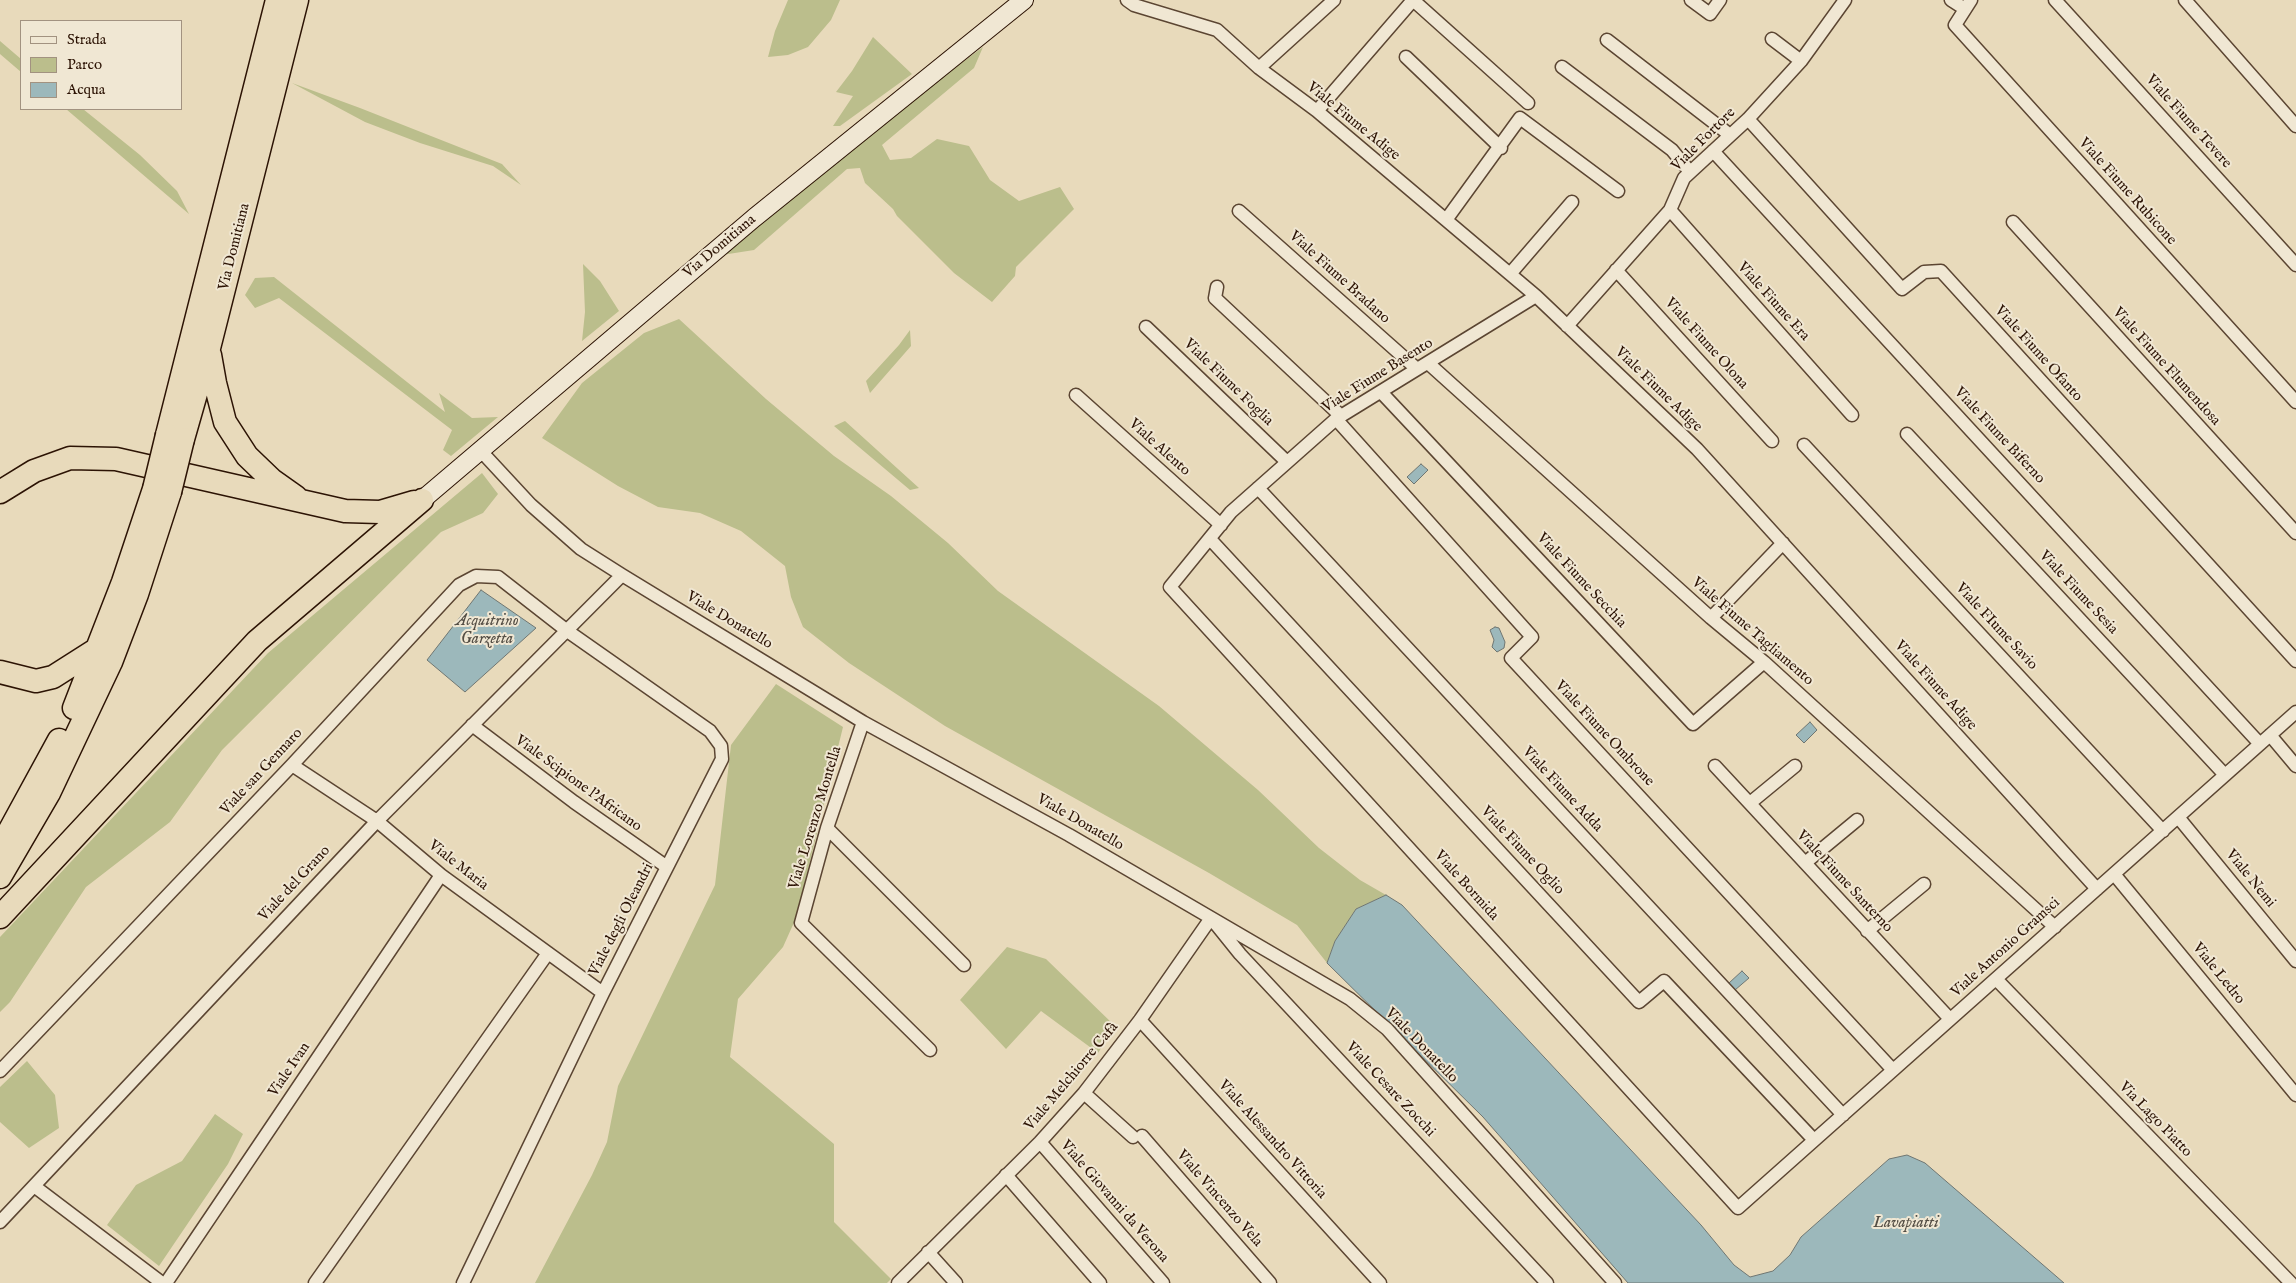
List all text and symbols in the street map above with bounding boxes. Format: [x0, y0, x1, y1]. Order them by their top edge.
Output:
legend [20, 20, 182, 110]
text: Strada [67, 30, 106, 49]
text: Parco [67, 55, 102, 74]
street label: Viale Fiume Tevere [2141, 71, 2235, 173]
street label: Viale Fiume Adige [1303, 79, 1403, 165]
text: Acqua [67, 80, 105, 99]
street label: Viale Fortore [1668, 104, 1740, 176]
street label: Viale Fiume Rubicone [2074, 135, 2180, 249]
street label: Via Domitiana [215, 201, 255, 293]
street label: Via Domitiana [680, 211, 760, 283]
street label: Viale Fiume Bradano [1285, 228, 1393, 328]
street label: Viale Fiume Era [1733, 259, 1813, 345]
street label: Viale Fiume Olona [1660, 295, 1752, 393]
street label: Viale Fiume Ofanto [1990, 302, 2086, 406]
street label: Viale Fiume Flumendosa [2108, 304, 2224, 430]
street label: Viale Fiume Basento [1319, 335, 1437, 417]
street label: Viale Fiume Foglia [1179, 336, 1277, 430]
street label: Viale Fiume Adige [1611, 344, 1705, 436]
street label: Viale Fiume Biferno [1950, 384, 2048, 488]
street label: Viale Alento [1124, 416, 1194, 480]
street label: Viale Fiume Secchia [1532, 530, 1630, 632]
street label: Viale Fiume Sesia [2035, 547, 2121, 639]
street label: Viale Fiume Tagliamento [1687, 574, 1817, 690]
street label: Viale FIume Savio [1951, 580, 2041, 674]
street label: Viale Donatello [683, 588, 775, 654]
water label: Acquitrino Garzetta [455, 612, 519, 650]
street label: Viale Fiume Adige [1890, 637, 1980, 735]
street label: Viale Fiume Ombrone [1550, 677, 1658, 791]
street label: Viale san Gennaro [217, 725, 307, 819]
street label: Viale Scipione l'Africano [511, 732, 645, 836]
street label: Viale Lorenzo Montella [786, 744, 846, 892]
street label: Viale Fiume Adda [1518, 744, 1606, 836]
street label: Viale Donatello [1033, 791, 1127, 855]
street label: Viale Fiume Oglio [1477, 803, 1567, 899]
street label: Viale Fiume Santerno [1792, 827, 1896, 937]
street label: Viale Maria [424, 837, 492, 895]
street label: Viale del Grano [255, 842, 335, 926]
street label: Viale Nemi [2221, 846, 2279, 912]
street label: Viale Bormida [1430, 847, 1502, 925]
street label: Viale degli Oleandri [586, 861, 658, 979]
street label: Viale Antonio Gramsci [1948, 894, 2064, 1002]
street label: Viale Ledro [2188, 940, 2248, 1008]
street label: Viale Donatello [1381, 1005, 1461, 1087]
street label: Viale Melchiorre Cafà [1021, 1019, 1123, 1135]
street label: Viale Ivan [265, 1039, 315, 1101]
street label: Viale Cesare Zocchi [1341, 1039, 1439, 1141]
street label: Viale Alessandro Vittoria [1214, 1077, 1330, 1203]
street label: Via Lago Piatto [2115, 1079, 2195, 1161]
street label: Viale Giovanni da Verona [1056, 1137, 1172, 1267]
street label: Viale Vincenzo Vela [1172, 1147, 1266, 1251]
water label: Lavapiatti [1873, 1214, 1939, 1234]

